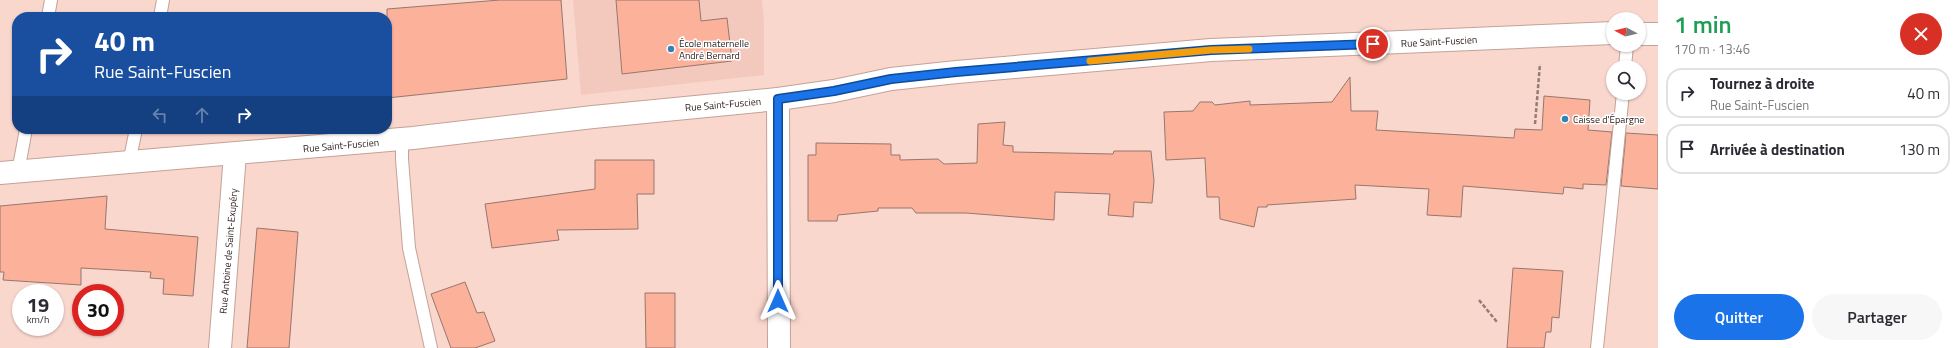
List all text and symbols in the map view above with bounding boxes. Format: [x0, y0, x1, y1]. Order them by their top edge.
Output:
text: 1 min [1674, 6, 1732, 42]
north arrow [1606, 12, 1646, 52]
map controls [1606, 12, 1646, 100]
button: close [1900, 13, 1942, 55]
text: 40 m [94, 19, 155, 62]
pin [1356, 27, 1390, 61]
icon: right [28, 28, 80, 80]
street label: Rue Saint-Fuscien [1401, 32, 1478, 51]
icon: arrive [1362, 33, 1384, 55]
place label: École maternelle André Bernard [679, 36, 749, 63]
text: 170 m · 13:46 [1674, 39, 1750, 59]
marker: École maternelle André Bernard [666, 44, 676, 54]
text: Rue Saint-Fuscien [94, 58, 231, 85]
button: search [1606, 60, 1646, 100]
text: Tournez à droite [1710, 72, 1815, 95]
icon: right [1676, 82, 1698, 104]
text: 40 m [1907, 82, 1940, 105]
street label: Rue Saint-Fuscien [684, 94, 762, 115]
text: Rue Saint-Fuscien [1710, 95, 1809, 115]
icon: left [149, 104, 171, 126]
icon: ahead [191, 104, 213, 126]
icon: right [233, 104, 255, 126]
place label: Caisse d'Épargne [1573, 112, 1644, 127]
marker: Caisse d'Épargne [1560, 114, 1570, 124]
street label: Rue Saint-Fuscien [302, 135, 380, 156]
icon: arrive [1676, 138, 1698, 160]
text: Arrivée à destination [1710, 138, 1845, 161]
text: 130 m [1899, 138, 1940, 161]
street label: Rue Antoine de Saint-Exupéry [216, 188, 241, 314]
position arrow [757, 280, 799, 322]
speed limit sign: 30 [72, 284, 124, 336]
text: 19 [27, 289, 49, 320]
button: Quitter [1674, 294, 1804, 340]
button: Partager [1812, 294, 1942, 340]
text: km/h [27, 312, 49, 327]

